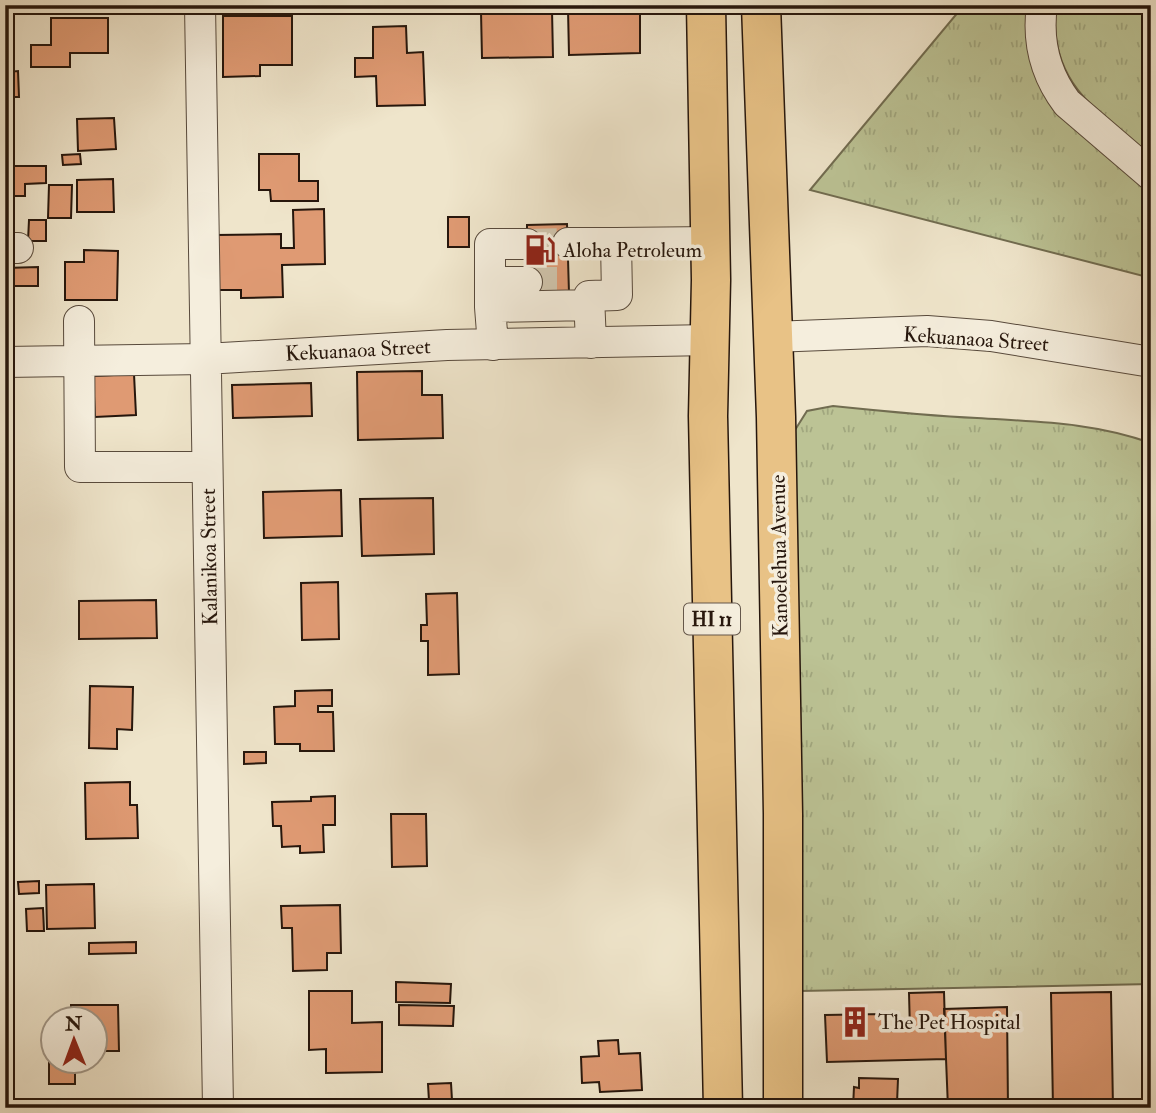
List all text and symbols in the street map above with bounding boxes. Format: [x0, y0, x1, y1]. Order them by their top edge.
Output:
fuel station icon: Aloha Petroleum [523, 233, 557, 267]
place label: Aloha Petroleum [562, 237, 702, 264]
street label: Kekuanaoa Street [902, 321, 1050, 358]
street label: Kekuanaoa Street [285, 333, 432, 368]
street label: Kanoelehua Avenue [765, 474, 794, 638]
street label: Kalanikoa Street [195, 488, 224, 626]
road number: HI 11 [684, 604, 740, 634]
north arrow [38, 1004, 108, 1074]
building icon: The Pet Hospital [838, 1005, 872, 1039]
place label: The Pet Hospital [878, 1009, 1021, 1036]
text: N [64, 1012, 83, 1036]

